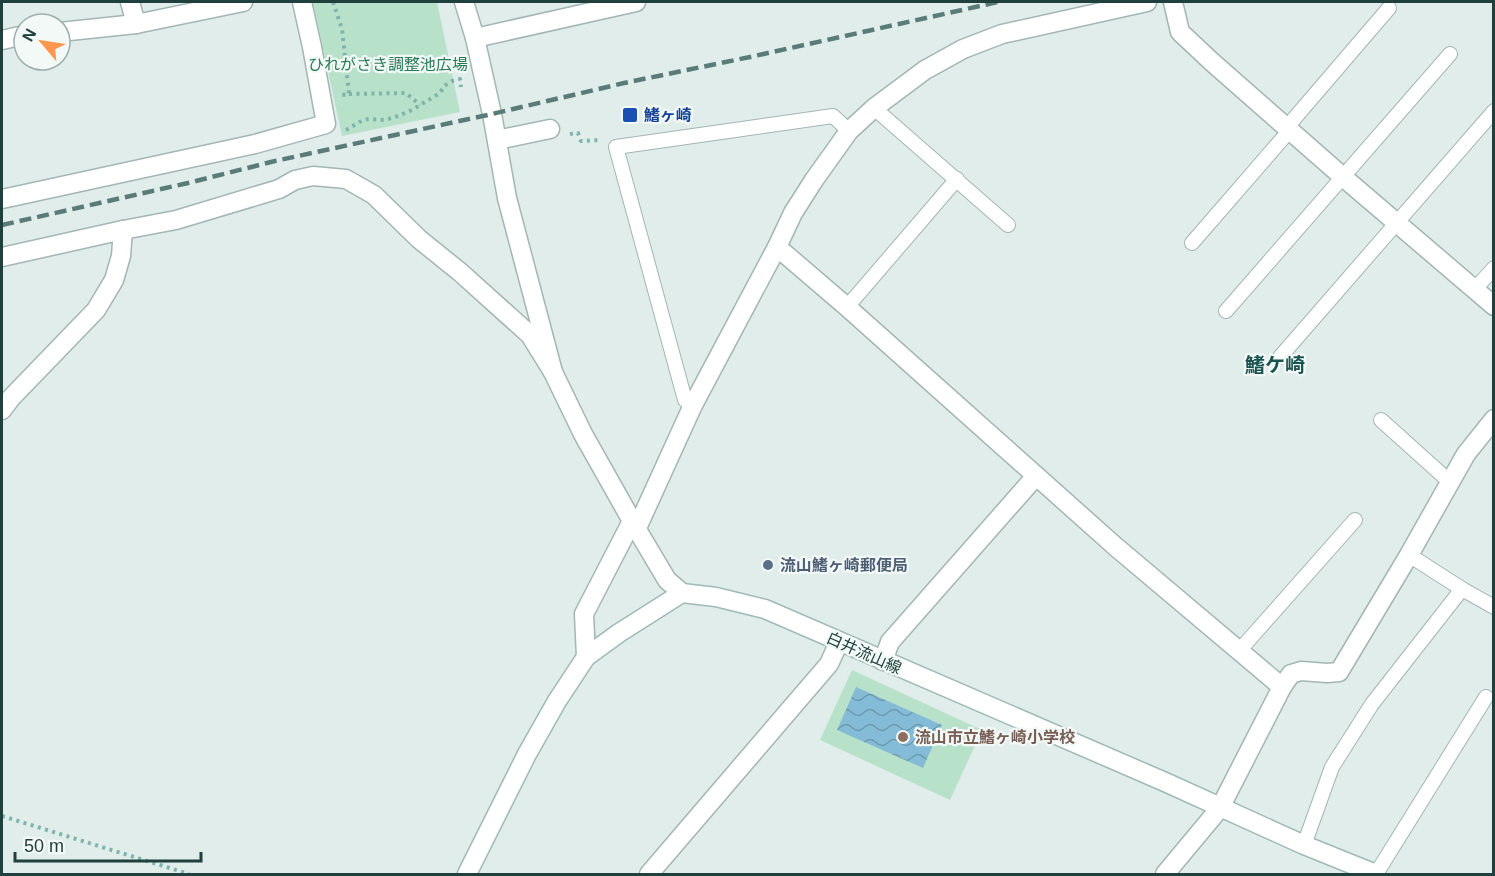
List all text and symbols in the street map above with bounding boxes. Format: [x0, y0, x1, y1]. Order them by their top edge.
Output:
north arrow [12, 12, 72, 72]
text: N [19, 26, 40, 44]
park label: ひれがさき調整池広場 [308, 56, 468, 73]
marker: 鰭ヶ崎 [621, 106, 639, 124]
place label: 鰭ヶ崎 [644, 107, 692, 124]
district label: 鰭ケ崎 [1245, 354, 1305, 376]
place label: 流山鰭ヶ崎郵便局 [780, 557, 908, 574]
marker: 流山鰭ヶ崎郵便局 [761, 558, 775, 572]
street label: 白井流山線 [824, 629, 904, 677]
place label: 流山市立鰭ヶ崎小学校 [915, 729, 1075, 746]
marker: 流山市立鰭ヶ崎小学校 [896, 730, 910, 744]
scale bar [15, 825, 201, 863]
text: 50 m [24, 836, 64, 856]

